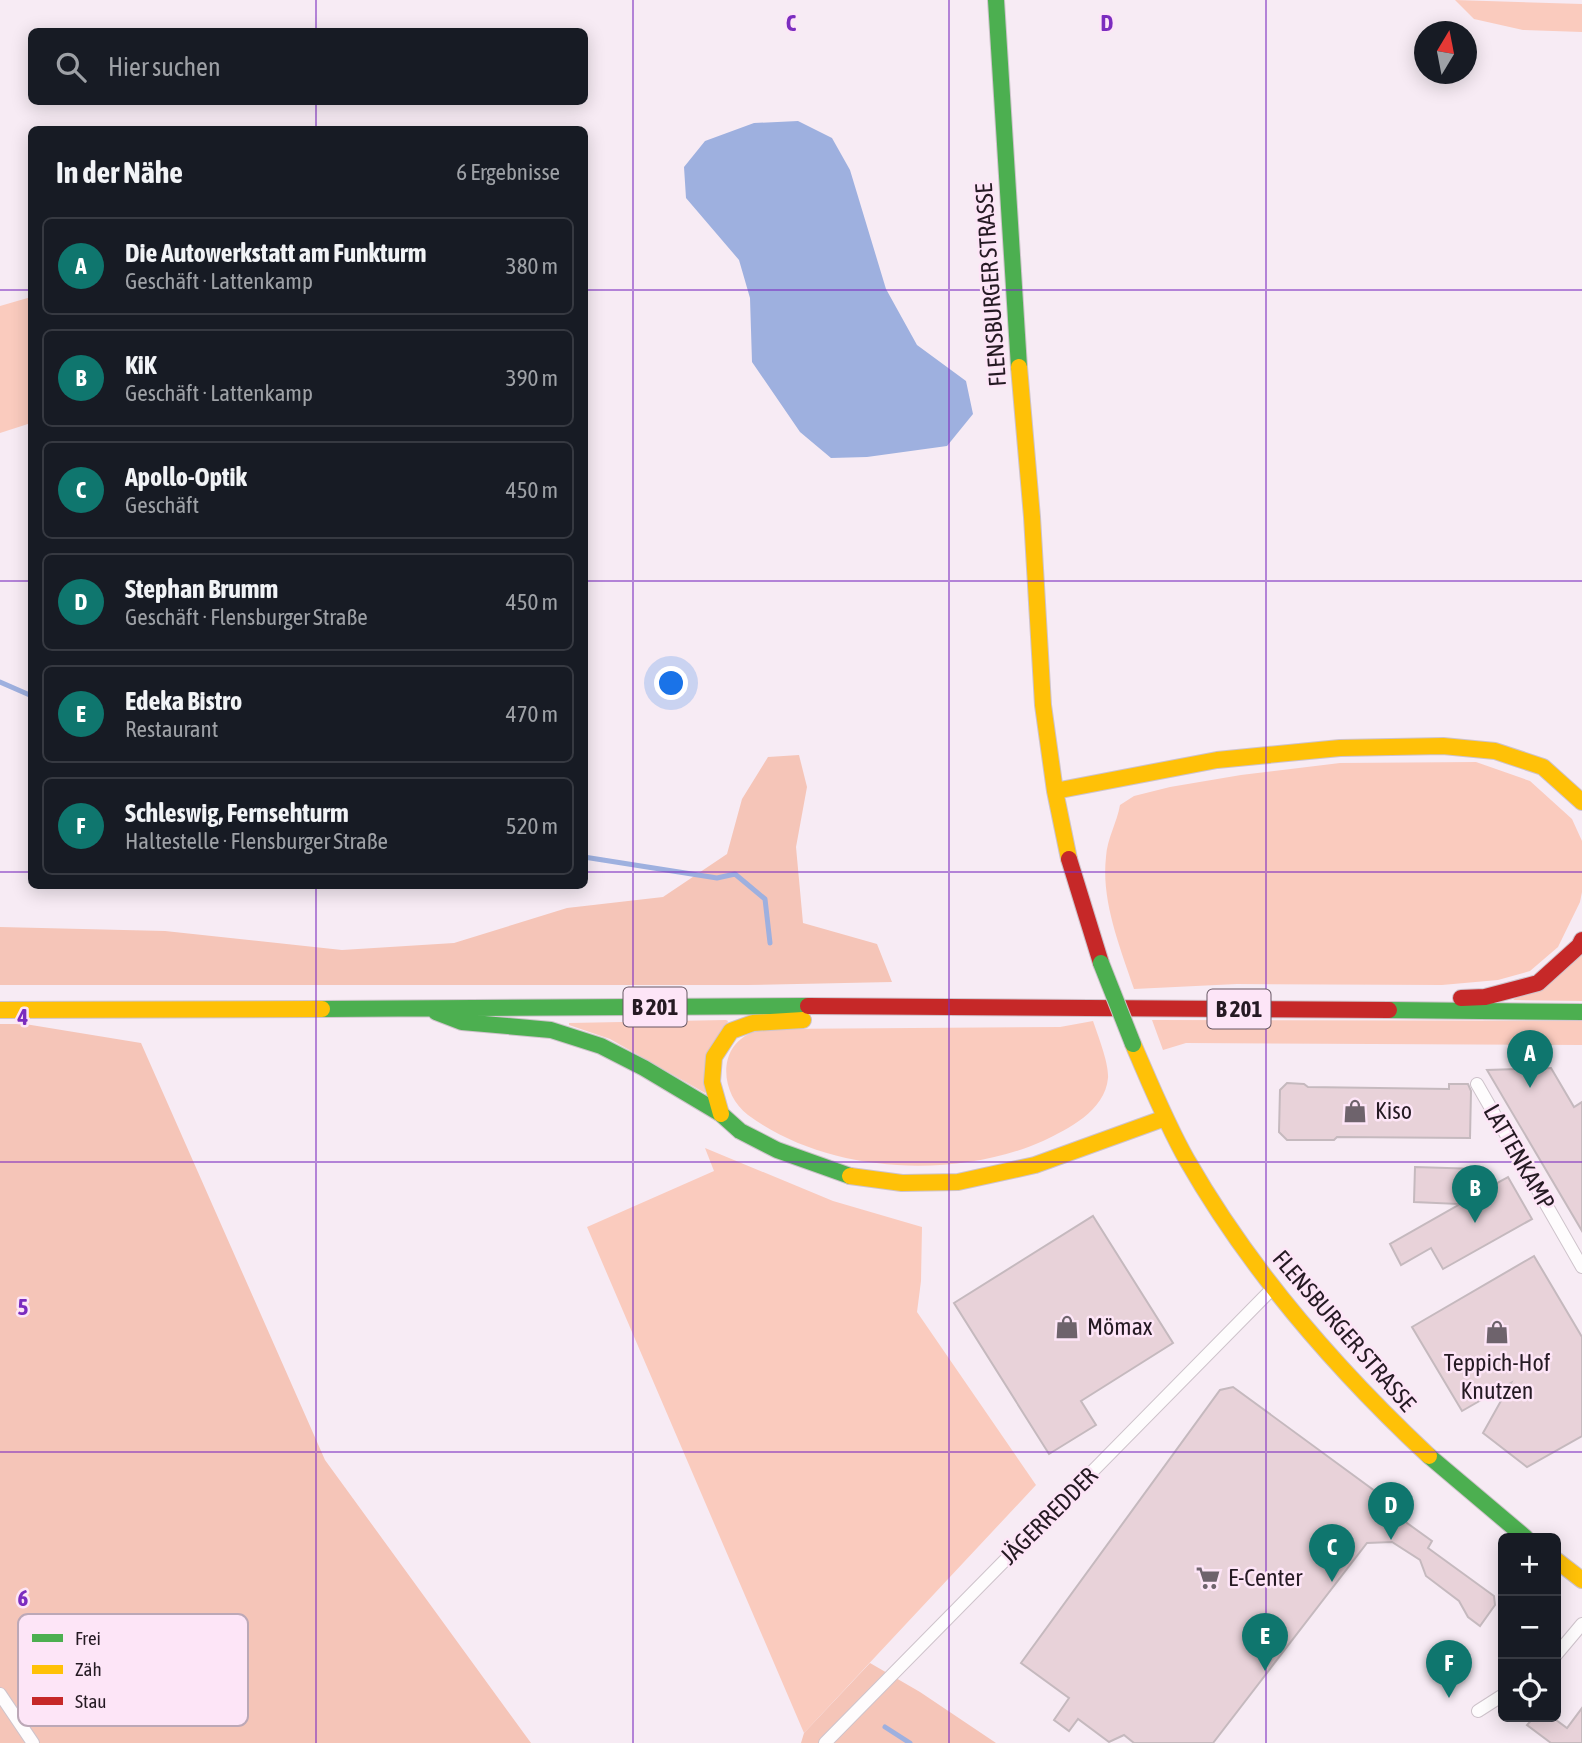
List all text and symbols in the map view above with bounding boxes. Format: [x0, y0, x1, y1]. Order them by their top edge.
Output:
text: C [786, 10, 797, 36]
text: D [1101, 10, 1114, 36]
north arrow [1414, 21, 1477, 84]
search box [28, 28, 588, 105]
icon: search [52, 48, 90, 86]
text: Hier suchen [108, 52, 221, 82]
text: In der Nähe [56, 155, 183, 189]
text: 6 Ergebnisse [456, 159, 560, 185]
street label: FLENSBURGER STRASSE [970, 182, 1011, 388]
text: Die Autowerkstatt am Funkturm [125, 238, 427, 268]
text: A [75, 253, 87, 279]
text: 380 m [506, 253, 558, 279]
text: Geschäft · Lattenkamp [125, 268, 313, 294]
text: KiK [125, 350, 156, 380]
text: B [76, 365, 86, 391]
text: 390 m [506, 365, 558, 391]
text: Geschäft · Lattenkamp [125, 380, 313, 406]
text: Apollo-Optik [125, 462, 247, 492]
text: C [76, 477, 86, 503]
text: 450 m [506, 477, 558, 503]
text: Geschäft [125, 492, 199, 518]
text: Stephan Brumm [125, 574, 278, 604]
text: D [75, 589, 87, 615]
text: 450 m [506, 589, 558, 615]
text: Geschäft · Flensburger Straße [125, 604, 368, 630]
your location [654, 666, 688, 700]
text: Edeka Bistro [125, 686, 242, 716]
text: E [76, 701, 86, 727]
text: 470 m [506, 701, 558, 727]
text: Restaurant [125, 716, 218, 742]
text: Schleswig, Fernsehturm [125, 798, 349, 828]
text: F [76, 813, 86, 839]
text: 520 m [506, 813, 558, 839]
text: Haltestelle · Flensburger Straße [125, 828, 388, 854]
road number: B 201 [624, 988, 686, 1026]
road number: B 201 [1208, 990, 1270, 1028]
text: 4 [17, 1004, 29, 1030]
pin: A [1507, 1030, 1553, 1088]
shop icon: Kiso [1341, 1097, 1369, 1125]
place label: Kiso [1375, 1097, 1412, 1124]
street label: LATTENKAMP [1479, 1099, 1560, 1214]
pin: B [1452, 1165, 1498, 1223]
street label: FLENSBURGER STRASSE [1267, 1245, 1421, 1416]
text: 5 [18, 1294, 29, 1320]
shop icon: Mömax [1053, 1313, 1081, 1341]
place label: Mömax [1087, 1313, 1153, 1340]
shop icon: Teppich-Hof Knutzen [1483, 1318, 1511, 1346]
place label: Teppich-Hof Knutzen [1444, 1349, 1551, 1404]
street label: JÄGERREDDER [995, 1462, 1103, 1570]
pin: D [1368, 1482, 1414, 1540]
pin: C [1309, 1524, 1355, 1582]
map controls [1498, 1533, 1561, 1722]
button: + [1498, 1533, 1561, 1596]
supermarket icon: E-Center [1194, 1564, 1222, 1592]
place label: E-Center [1228, 1564, 1303, 1591]
text: 6 [18, 1585, 29, 1611]
button: − [1498, 1596, 1561, 1659]
pin: E [1242, 1613, 1288, 1671]
legend [18, 1614, 248, 1726]
text: Frei [75, 1627, 101, 1649]
pin: F [1426, 1640, 1472, 1698]
text: Zäh [75, 1658, 102, 1680]
button: locate [1498, 1659, 1561, 1722]
text: Stau [75, 1690, 106, 1712]

